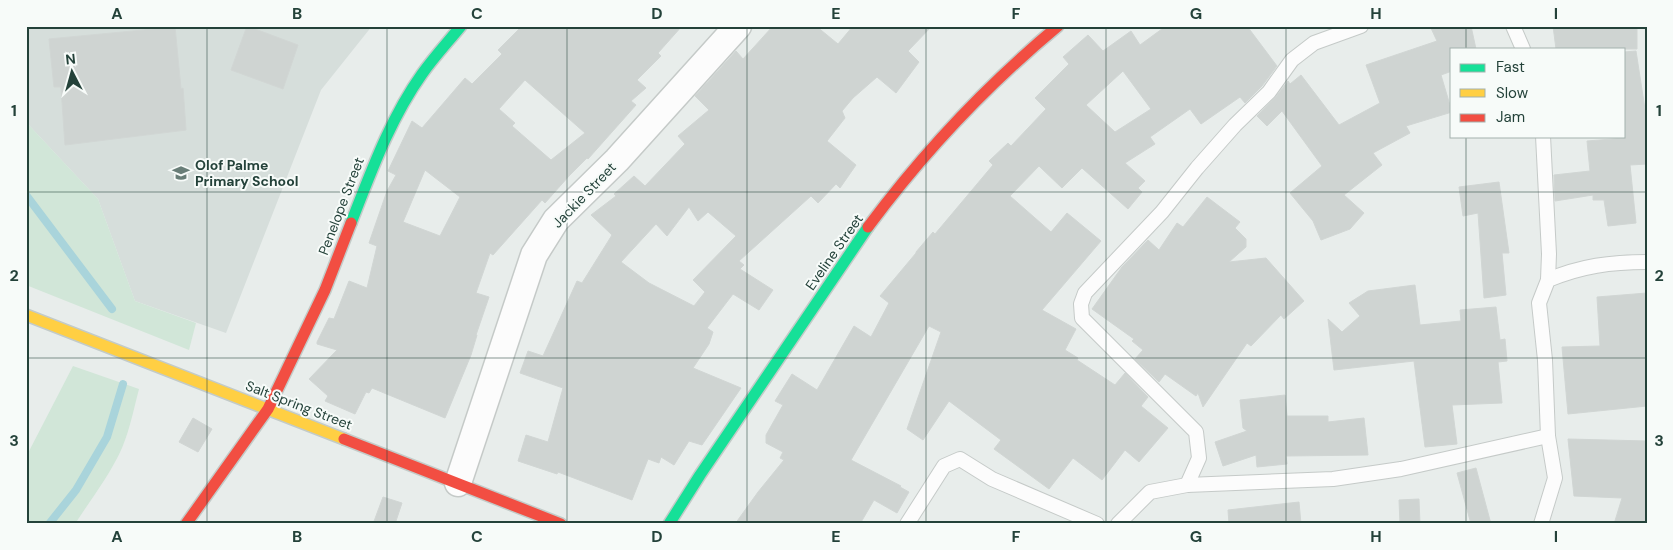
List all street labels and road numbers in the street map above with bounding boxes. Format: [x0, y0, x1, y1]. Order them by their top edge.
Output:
street label: Penelope Street [314, 155, 368, 257]
street label: Jackie Street [548, 158, 620, 232]
street label: Eveline Street [801, 210, 867, 294]
street label: Salt Spring Street [243, 376, 355, 434]

